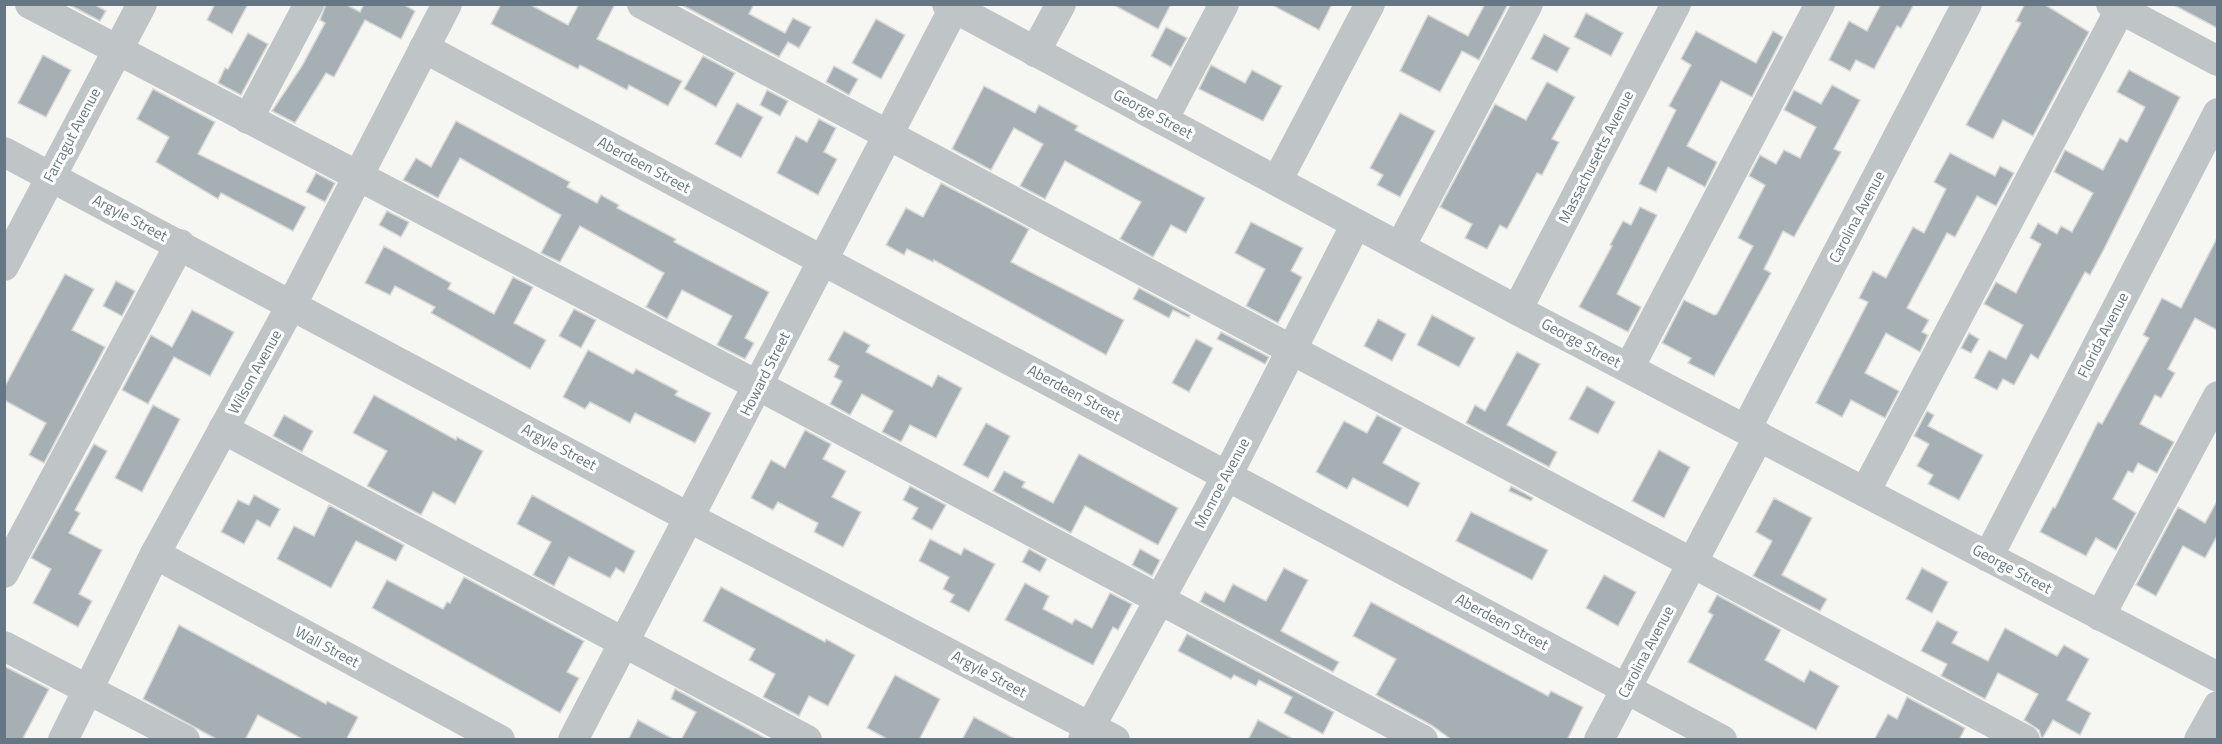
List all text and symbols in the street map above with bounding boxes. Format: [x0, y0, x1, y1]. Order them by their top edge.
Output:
street label: Farragut Avenue [37, 83, 106, 186]
street label: George Street [1109, 83, 1198, 144]
street label: Massachusetts Avenue [1552, 86, 1639, 227]
street label: Aberdeen Street [594, 130, 696, 199]
street label: Carolina Avenue [1823, 167, 1890, 267]
street label: Argyle Street [89, 188, 172, 247]
street label: Florida Avenue [2071, 288, 2134, 382]
street label: George Street [1537, 312, 1626, 373]
street label: Wilson Avenue [222, 325, 287, 418]
street label: Howard Street [733, 327, 796, 420]
street label: Aberdeen Street [1024, 358, 1126, 427]
street label: Argyle Street [518, 417, 601, 476]
street label: Monroe Avenue [1188, 434, 1255, 532]
street label: George Street [1968, 538, 2057, 599]
street label: Aberdeen Street [1452, 587, 1554, 656]
street label: Carolina Avenue [1612, 602, 1679, 702]
street label: Wall Street [291, 620, 364, 673]
street label: Argyle Street [948, 644, 1031, 703]

